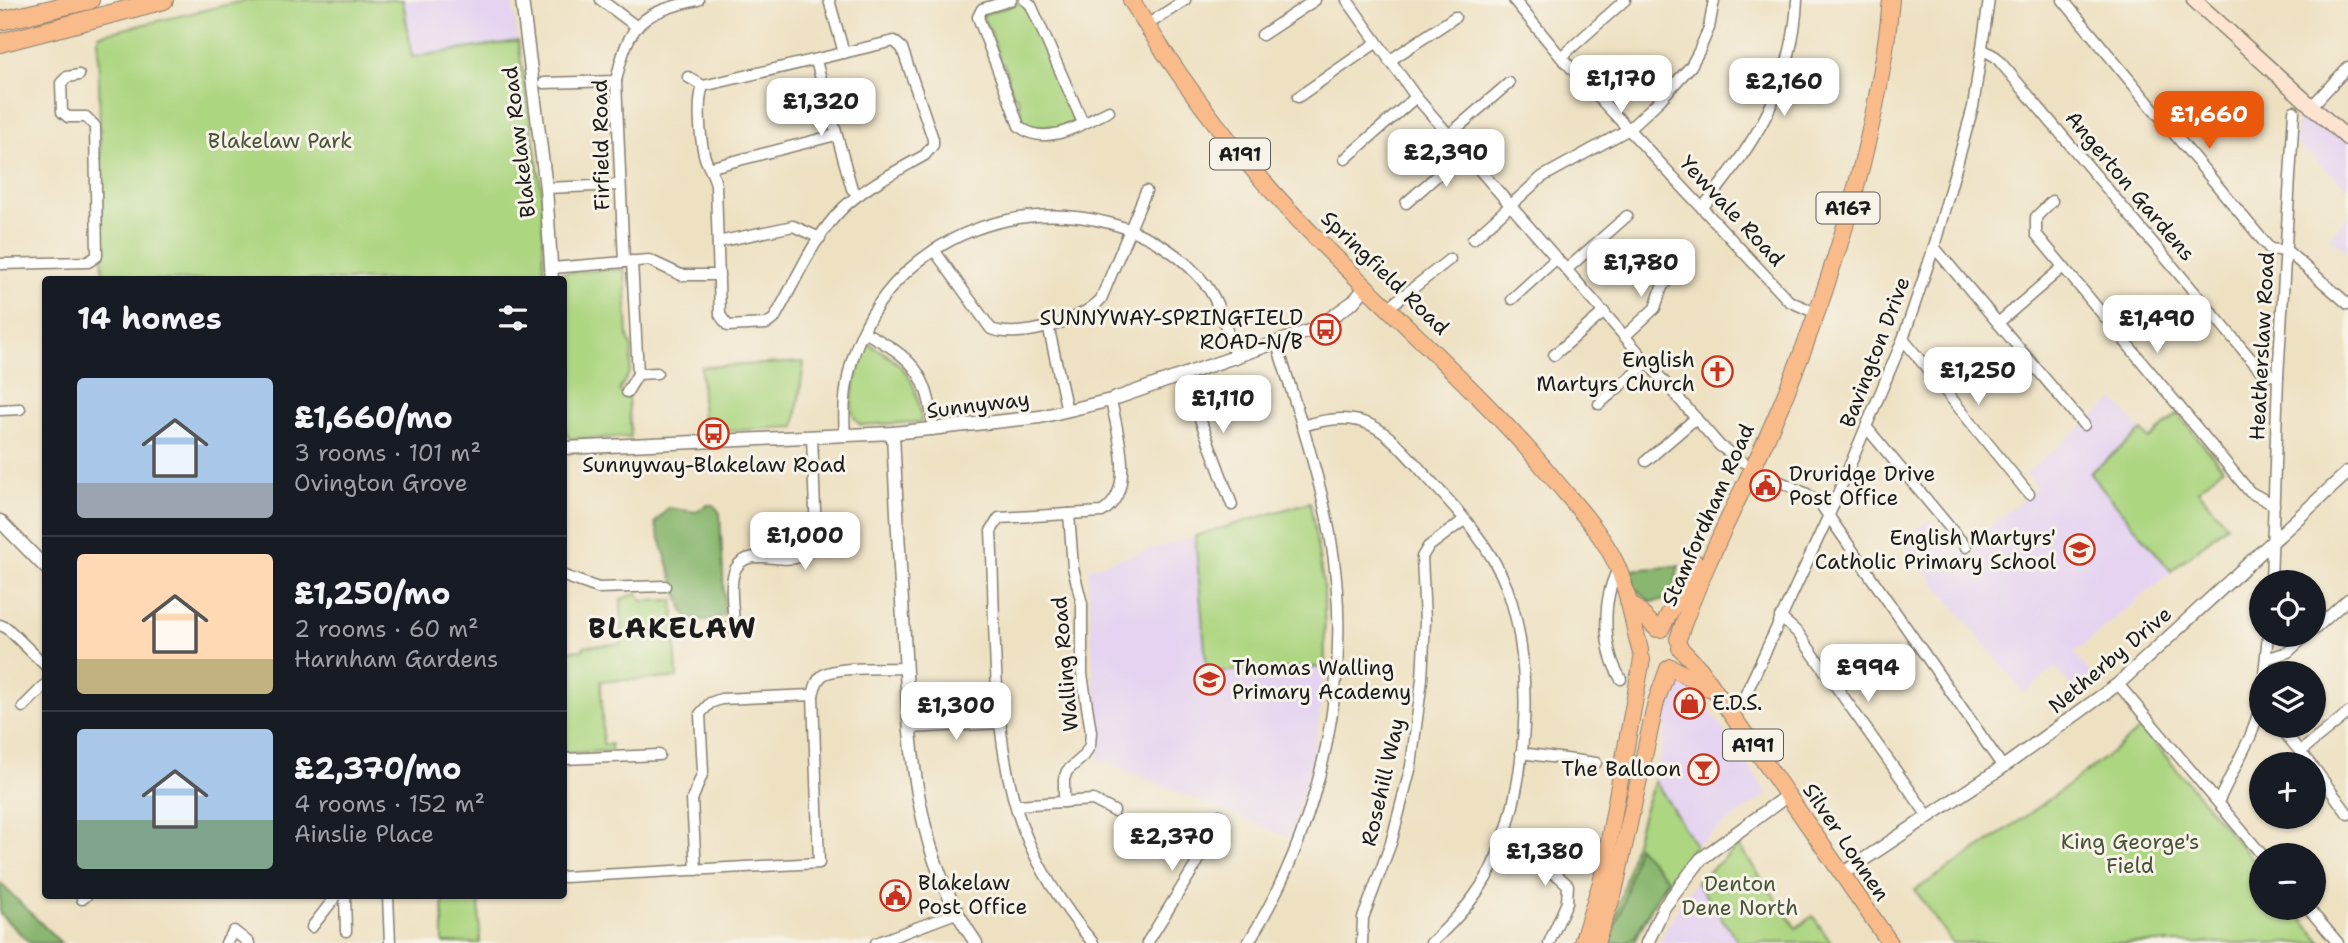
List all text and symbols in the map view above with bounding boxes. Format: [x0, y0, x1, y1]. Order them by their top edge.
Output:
pin: £1,170 [1564, 55, 1678, 115]
pin: £2,160 [1727, 58, 1841, 118]
text: £1,170 [1586, 63, 1656, 93]
street label: Blakelaw Road [496, 65, 542, 219]
text: £2,160 [1745, 66, 1823, 96]
pin: £1,320 [764, 78, 878, 138]
street label: Firfield Road [586, 79, 616, 211]
text: £1,320 [783, 86, 859, 116]
pin: £1,660 [2152, 92, 2266, 151]
text: £1,660 [2170, 99, 2248, 129]
street label: Angerton Gardens [2059, 105, 2201, 267]
park label: Blakelaw Park [208, 127, 352, 155]
pin: £2,390 [1389, 130, 1503, 189]
text: £2,390 [1404, 137, 1488, 167]
road number: A191 [1210, 138, 1270, 170]
street label: Yewvale Road [1673, 149, 1791, 273]
road number: A167 [1816, 192, 1880, 224]
street label: Springfield Road [1315, 205, 1455, 341]
pin: £1,780 [1584, 240, 1698, 299]
text: £1,780 [1603, 247, 1679, 277]
street label: Heatherslaw Road [2243, 251, 2281, 441]
street label: Bavington Drive [1833, 273, 1917, 431]
pin: £1,490 [2100, 296, 2214, 355]
text: 14 homes [77, 298, 222, 339]
icon: filters [494, 299, 532, 337]
text: £1,490 [2119, 303, 2195, 333]
place label: SUNNYWAY-SPRINGFIELD ROAD-N/B [1039, 304, 1303, 356]
bus stop icon: SUNNYWAY-SPRINGFIELD ROAD-N/B [1309, 313, 1343, 347]
place label: English Martyrs Church [1536, 346, 1695, 398]
pin: £1,250 [1921, 348, 2035, 407]
church icon: English Martyrs Church [1701, 355, 1735, 389]
text: £1,250 [1940, 355, 2016, 385]
pin: £1,110 [1166, 376, 1280, 435]
text: £1,110 [1191, 383, 1255, 413]
street label: Sunnyway [925, 385, 1031, 425]
text: £1,660/mo [294, 397, 453, 438]
icon: home [133, 406, 217, 490]
bus stop icon: Sunnyway-Blakelaw Road [697, 416, 731, 450]
street label: Stamfordham Road [1655, 419, 1761, 611]
text: 3 rooms · 101 m² [294, 438, 481, 468]
place label: Sunnyway-Blakelaw Road [582, 451, 846, 479]
place label: Druridge Drive Post Office [1789, 460, 1935, 512]
text: Ovington Grove [294, 468, 468, 498]
public building icon: Druridge Drive Post Office [1749, 469, 1783, 503]
pin: £1,000 [748, 512, 862, 572]
text: £1,000 [766, 520, 844, 550]
place label: English Martyrs' Catholic Primary School [1815, 524, 2057, 576]
school or university icon: English Martyrs' Catholic Primary School [2062, 533, 2096, 567]
map controls [2249, 570, 2326, 920]
button: locate [2249, 570, 2326, 647]
text: £1,250/mo [294, 573, 451, 614]
icon: home [133, 582, 217, 666]
street label: Walling Road [1045, 595, 1085, 733]
street label: Netherby Drive [2042, 600, 2178, 720]
district label: BLAKELAW [588, 609, 758, 647]
text: 2 rooms · 60 m² [294, 614, 479, 644]
text: Harnham Gardens [294, 644, 498, 674]
pin: £994 [1827, 644, 1909, 704]
text: £994 [1836, 652, 1900, 682]
place label: Thomas Walling Primary Academy [1232, 654, 1411, 706]
button: layers [2249, 661, 2326, 738]
school or university icon: Thomas Walling Primary Academy [1192, 663, 1226, 697]
pin: £1,300 [899, 682, 1013, 742]
shop icon: E.D.S. [1672, 686, 1706, 720]
place label: E.D.S. [1712, 689, 1763, 717]
text: £1,300 [917, 690, 995, 720]
street label: Rosehill Way [1355, 715, 1411, 849]
road number: A191 [1723, 730, 1783, 760]
text: £2,370/mo [294, 748, 461, 789]
bar icon: The Balloon [1687, 752, 1721, 786]
button: + [2249, 752, 2326, 829]
place label: The Balloon [1561, 755, 1681, 783]
icon: home [133, 757, 217, 841]
street label: Silver Lonnen [1796, 777, 1896, 907]
text: 4 rooms · 152 m² [294, 789, 485, 819]
pin: £2,370 [1115, 814, 1229, 873]
text: Ainslie Place [294, 819, 434, 849]
text: £2,370 [1130, 821, 1214, 851]
pin: £1,380 [1488, 828, 1602, 888]
park label: King George's Field [2061, 828, 2199, 880]
text: £1,380 [1506, 836, 1584, 866]
button: − [2249, 843, 2326, 920]
place label: Blakelaw Post Office [918, 869, 1027, 921]
park label: Denton Dene North [1682, 870, 1798, 922]
public building icon: Blakelaw Post Office [878, 878, 912, 912]

